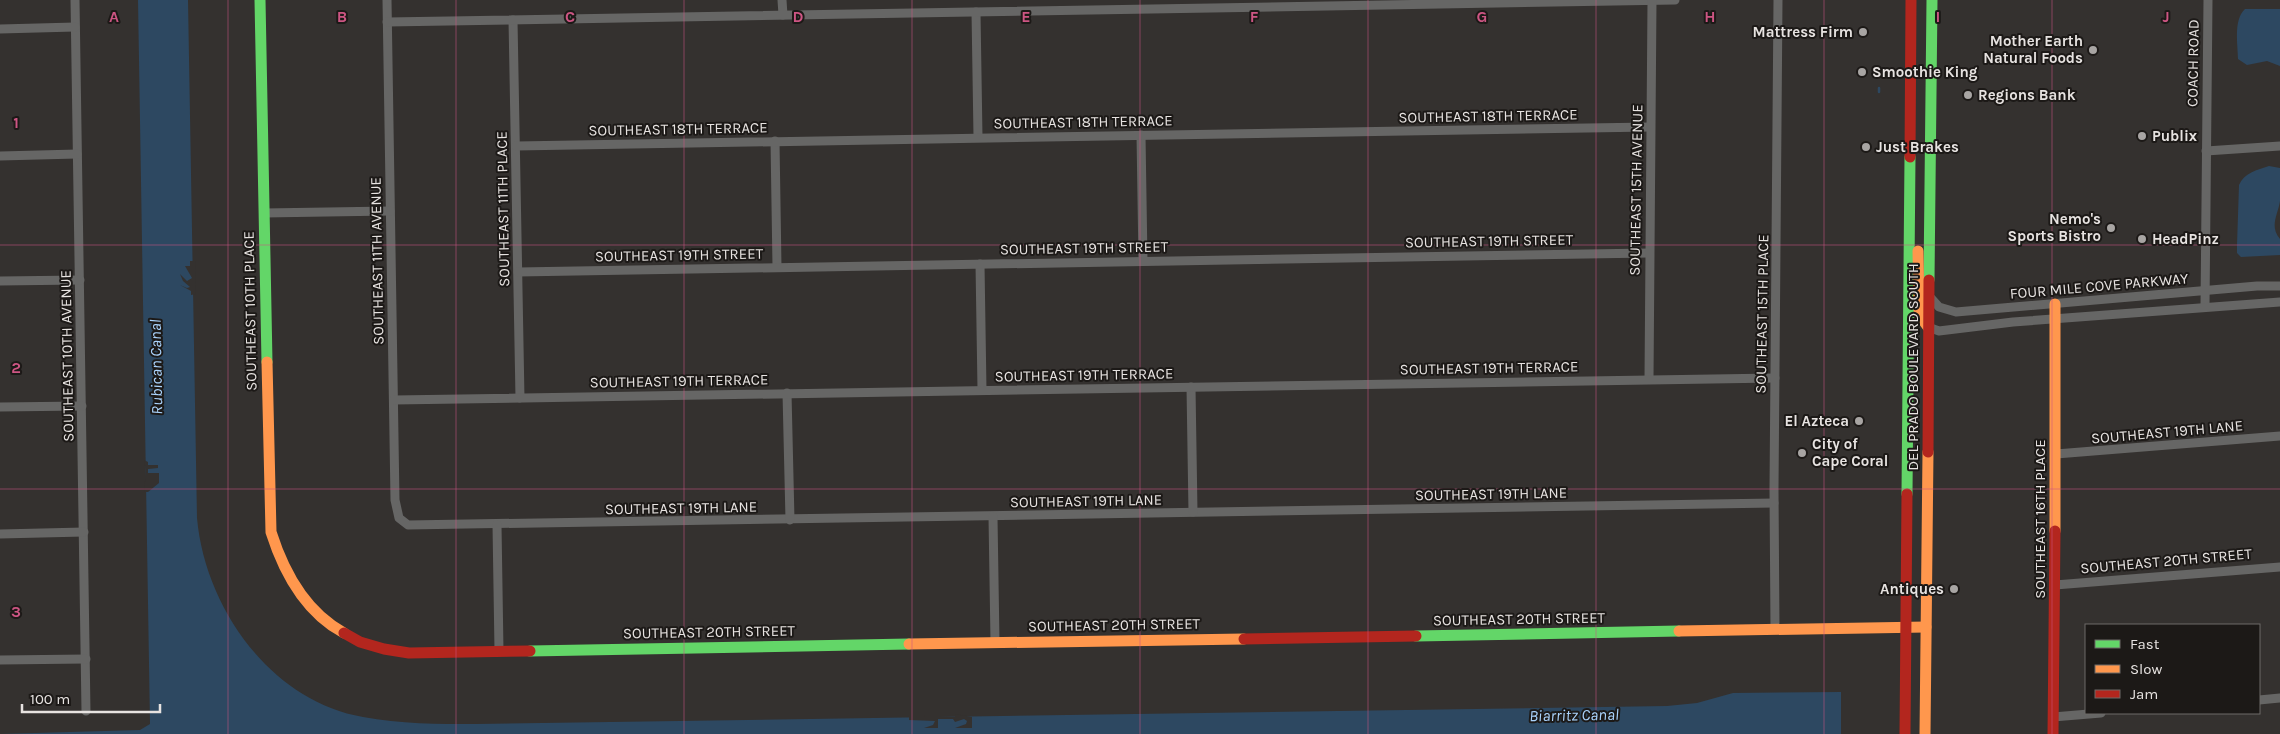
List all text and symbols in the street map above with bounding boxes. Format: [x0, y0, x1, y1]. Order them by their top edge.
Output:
text: A [109, 7, 119, 26]
text: B [337, 7, 347, 26]
text: C [565, 7, 575, 26]
text: D [793, 7, 804, 26]
text: E [1021, 7, 1031, 26]
text: F [1250, 7, 1259, 26]
text: G [1477, 7, 1487, 26]
text: H [1704, 7, 1716, 26]
text: I [1936, 7, 1940, 26]
text: J [2162, 7, 2170, 26]
street label: COACH ROAD [2183, 19, 2203, 107]
place label: Mattress Firm [1753, 23, 1853, 41]
marker: Mattress Firm [1857, 26, 1869, 38]
place label: Mother Earth Natural Foods [1983, 32, 2083, 67]
marker: Mother Earth Natural Foods [2087, 44, 2099, 56]
place label: Smoothie King [1872, 63, 1978, 81]
marker: Smoothie King [1856, 66, 1868, 78]
place label: Regions Bank [1978, 86, 2076, 104]
marker: Regions Bank [1962, 89, 1974, 101]
street label: SOUTHEAST 15TH AVENUE [1626, 104, 1646, 276]
street label: SOUTHEAST 18TH TERRACE [1398, 105, 1578, 127]
street label: SOUTHEAST 18TH TERRACE [993, 111, 1173, 133]
text: 1 [13, 113, 19, 132]
street label: SOUTHEAST 18TH TERRACE [588, 118, 768, 140]
place label: Publix [2152, 127, 2198, 145]
marker: Publix [2136, 130, 2148, 142]
street label: SOUTHEAST 11TH PLACE [493, 131, 513, 287]
place label: Just Brakes [1876, 138, 1959, 156]
marker: Just Brakes [1860, 141, 1872, 153]
street label: SOUTHEAST 11TH AVENUE [367, 177, 387, 345]
place label: Nemo's Sports Bistro [2007, 210, 2101, 245]
marker: Nemo's Sports Bistro [2105, 222, 2117, 234]
place label: HeadPinz [2152, 230, 2219, 248]
street label: SOUTHEAST 10TH PLACE [240, 231, 260, 391]
street label: SOUTHEAST 19TH STREET [1405, 231, 1574, 251]
marker: HeadPinz [2136, 233, 2148, 245]
street label: SOUTHEAST 15TH PLACE [1752, 234, 1772, 394]
street label: SOUTHEAST 19TH STREET [1000, 238, 1169, 258]
street label: SOUTHEAST 19TH STREET [595, 245, 764, 265]
street label: DEL PRADO BOULEVARD SOUTH [1904, 263, 1922, 471]
street label: FOUR MILE COVE PARKWAY [2009, 269, 2190, 303]
street label: SOUTHEAST 10TH AVENUE [57, 270, 77, 442]
water label: Rubican Canal [146, 319, 166, 415]
street label: SOUTHEAST 19TH TERRACE [1400, 357, 1578, 379]
text: 2 [11, 358, 21, 377]
street label: SOUTHEAST 19TH TERRACE [995, 364, 1173, 386]
street label: SOUTHEAST 19TH TERRACE [590, 370, 768, 392]
place label: El Azteca [1784, 412, 1849, 430]
marker: El Azteca [1853, 415, 1865, 427]
street label: SOUTHEAST 19TH LANE [2090, 416, 2244, 448]
place label: City of Cape Coral [1812, 435, 1888, 470]
street label: SOUTHEAST 16TH PLACE [2031, 439, 2049, 599]
marker: City of Cape Coral [1796, 447, 1808, 459]
street label: SOUTHEAST 19TH LANE [1415, 484, 1567, 504]
street label: SOUTHEAST 19TH LANE [1010, 491, 1162, 511]
street label: SOUTHEAST 19TH LANE [605, 498, 757, 518]
street label: SOUTHEAST 20TH STREET [2079, 544, 2253, 577]
place label: Antiques [1880, 580, 1944, 598]
marker: Antiques [1948, 583, 1960, 595]
text: 3 [11, 602, 21, 621]
street label: SOUTHEAST 20TH STREET [1433, 608, 1606, 630]
street label: SOUTHEAST 20TH STREET [1028, 614, 1201, 636]
street label: SOUTHEAST 20TH STREET [623, 621, 796, 643]
legend [2085, 624, 2260, 714]
text: Fast [2130, 635, 2160, 653]
text: Slow [2130, 660, 2162, 678]
scale bar [22, 682, 160, 714]
text: Jam [2130, 685, 2158, 703]
text: 100 m [30, 690, 70, 708]
water label: Biarritz Canal [1529, 705, 1619, 725]

